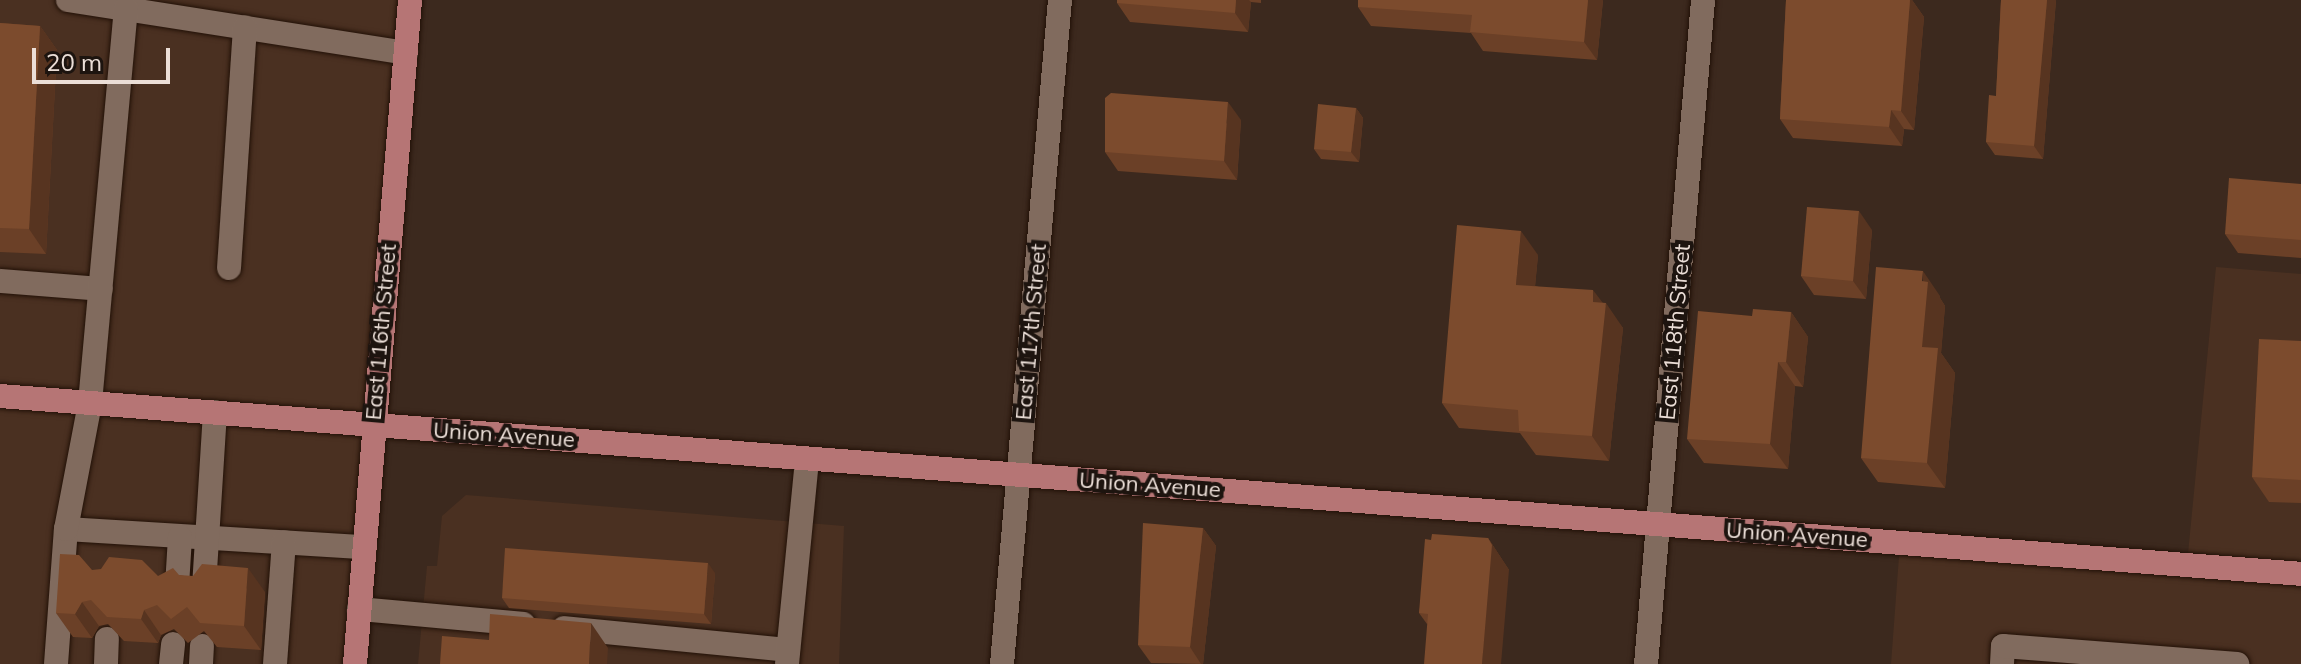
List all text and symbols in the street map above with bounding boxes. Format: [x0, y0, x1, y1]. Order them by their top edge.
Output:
scale bar [36, 32, 174, 82]
text: 20 m [46, 47, 102, 77]
street label: East 116th Street [360, 243, 402, 421]
street label: East 117th Street [1010, 243, 1052, 421]
street label: East 118th Street [1654, 243, 1696, 421]
street label: Union Avenue [432, 417, 576, 453]
street label: Union Avenue [1078, 467, 1222, 503]
street label: Union Avenue [1725, 517, 1869, 553]

